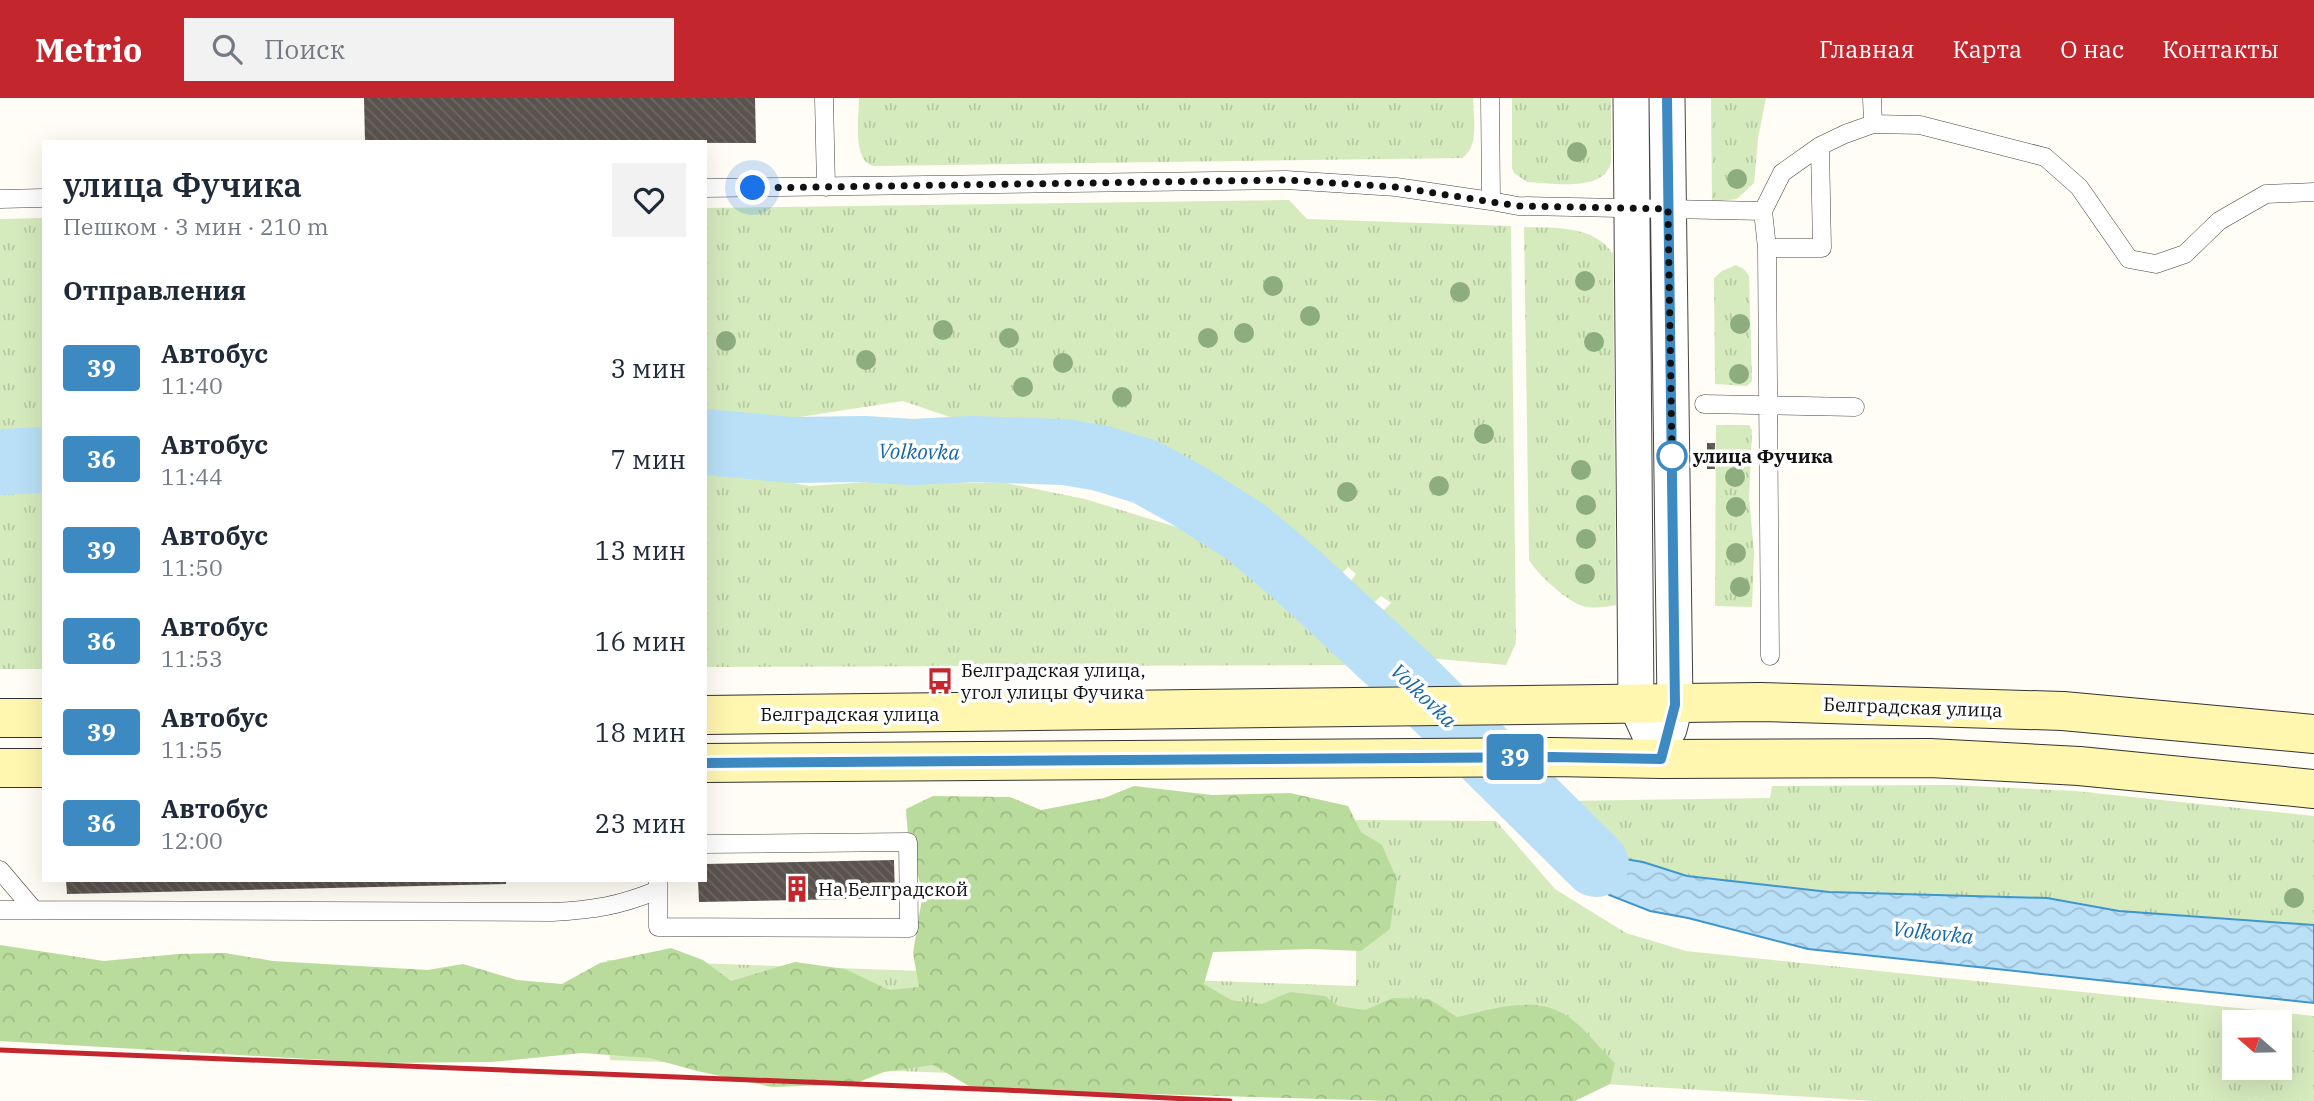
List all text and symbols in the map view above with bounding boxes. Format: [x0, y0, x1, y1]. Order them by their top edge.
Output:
search box [184, 18, 674, 81]
text: Metrio [35, 28, 142, 71]
icon: search [208, 30, 246, 68]
text: Поиск [264, 32, 345, 66]
text: Главная [1819, 33, 1915, 65]
text: Карта [1953, 33, 2022, 65]
text: О нас [2060, 33, 2124, 65]
text: Контакты [2162, 33, 2279, 65]
text: улица Фучика [63, 163, 302, 206]
button: heart [612, 163, 686, 237]
your location [735, 170, 770, 205]
text: Пешком · 3 мин · 210 m [63, 211, 329, 241]
text: Отправления [63, 273, 246, 307]
text: Автобус [161, 336, 268, 370]
text: 3 мин [610, 351, 686, 385]
text: 39 [87, 352, 116, 384]
text: 11:40 [161, 370, 223, 400]
text: Автобус [161, 427, 268, 461]
water label: Volkovka [878, 436, 961, 466]
marker: улица Фучика [1657, 441, 1687, 471]
text: 7 мин [610, 442, 686, 476]
text: 36 [87, 443, 116, 475]
place label: улица Фучика [1692, 444, 1833, 468]
text: 11:44 [161, 461, 223, 491]
text: Автобус [161, 518, 268, 552]
text: 13 мин [595, 533, 686, 567]
text: 39 [87, 534, 116, 566]
text: 11:50 [161, 552, 223, 582]
text: Автобус [161, 609, 268, 643]
text: 16 мин [595, 624, 686, 658]
text: 36 [87, 625, 116, 657]
text: 11:53 [161, 643, 223, 673]
water label: Volkovka [1385, 657, 1463, 734]
place label: Белградская улица, угол улицы Фучика [961, 658, 1146, 704]
bus stop icon: Белградская улица, угол улицы Фучика [925, 666, 955, 696]
street label: Белградская улица [1823, 692, 2003, 722]
text: Автобус [161, 700, 268, 734]
street label: Белградская улица [760, 702, 940, 726]
text: 18 мин [595, 715, 686, 749]
text: 39 [87, 716, 116, 748]
text: 11:55 [161, 734, 223, 764]
line badge: 39 [1484, 734, 1546, 780]
text: 39 [1501, 741, 1529, 773]
text: Автобус [161, 791, 268, 825]
text: 23 мин [595, 806, 686, 840]
text: 36 [87, 807, 116, 839]
text: 12:00 [161, 825, 223, 855]
building icon: На Белградской [782, 874, 812, 904]
place label: На Белградской [818, 877, 968, 901]
water label: Volkovka [1891, 914, 1976, 950]
north arrow [2222, 1010, 2292, 1080]
map controls [2222, 1010, 2292, 1080]

